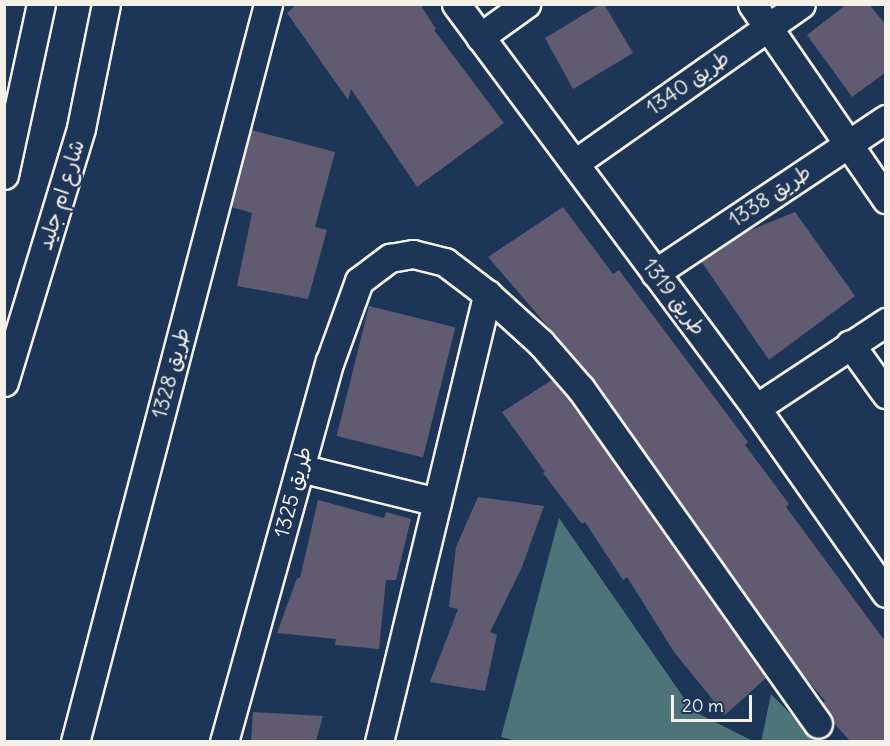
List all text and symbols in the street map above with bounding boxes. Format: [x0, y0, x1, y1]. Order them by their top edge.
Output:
street label: طريق 1340 [642, 45, 734, 121]
street label: شارع ام جليد [32, 137, 90, 253]
street label: طريق 1338 [724, 159, 816, 233]
street label: طريق 1319 [637, 254, 711, 340]
street label: طريق 1328 [147, 325, 195, 421]
street label: طريق 1325 [269, 444, 317, 540]
scale bar [674, 683, 755, 721]
text: 20 m [682, 694, 724, 717]

